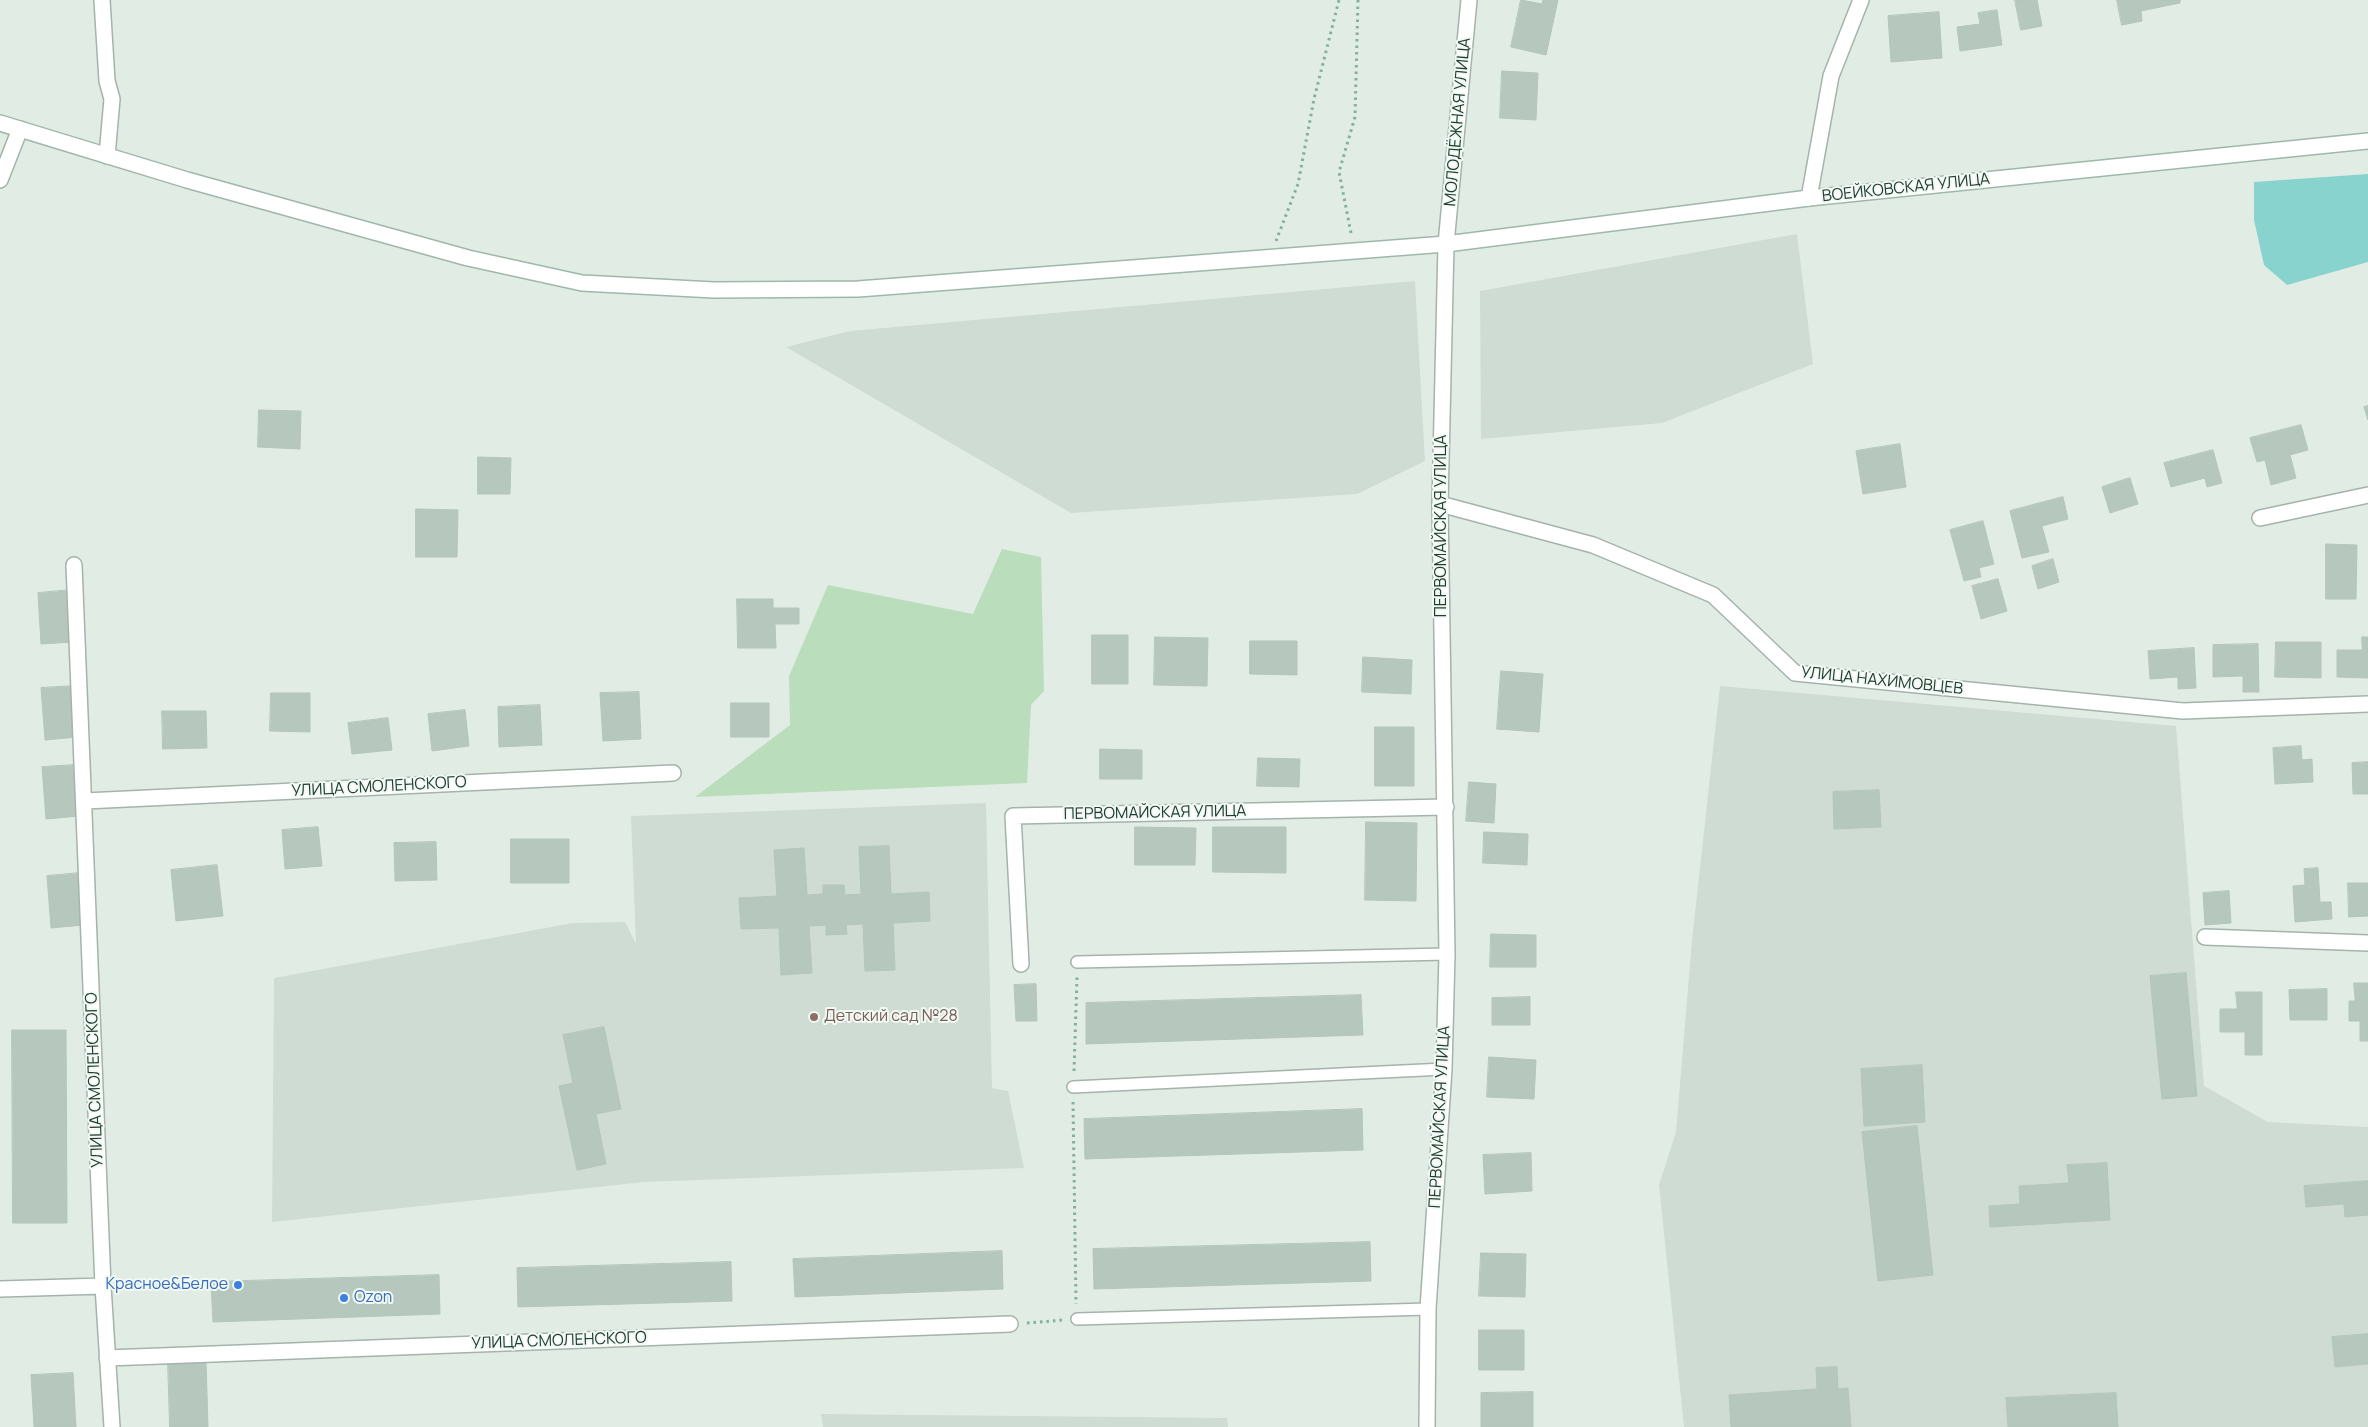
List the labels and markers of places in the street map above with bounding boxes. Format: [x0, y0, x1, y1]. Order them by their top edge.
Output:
place label: Детский сад №28 [824, 1007, 958, 1027]
marker: Детский сад №28 [808, 1011, 820, 1023]
place label: Красное&Белое [106, 1275, 228, 1295]
marker: Красное&Белое [232, 1279, 244, 1291]
place label: Ozon [354, 1288, 392, 1308]
marker: Ozon [338, 1292, 350, 1304]

